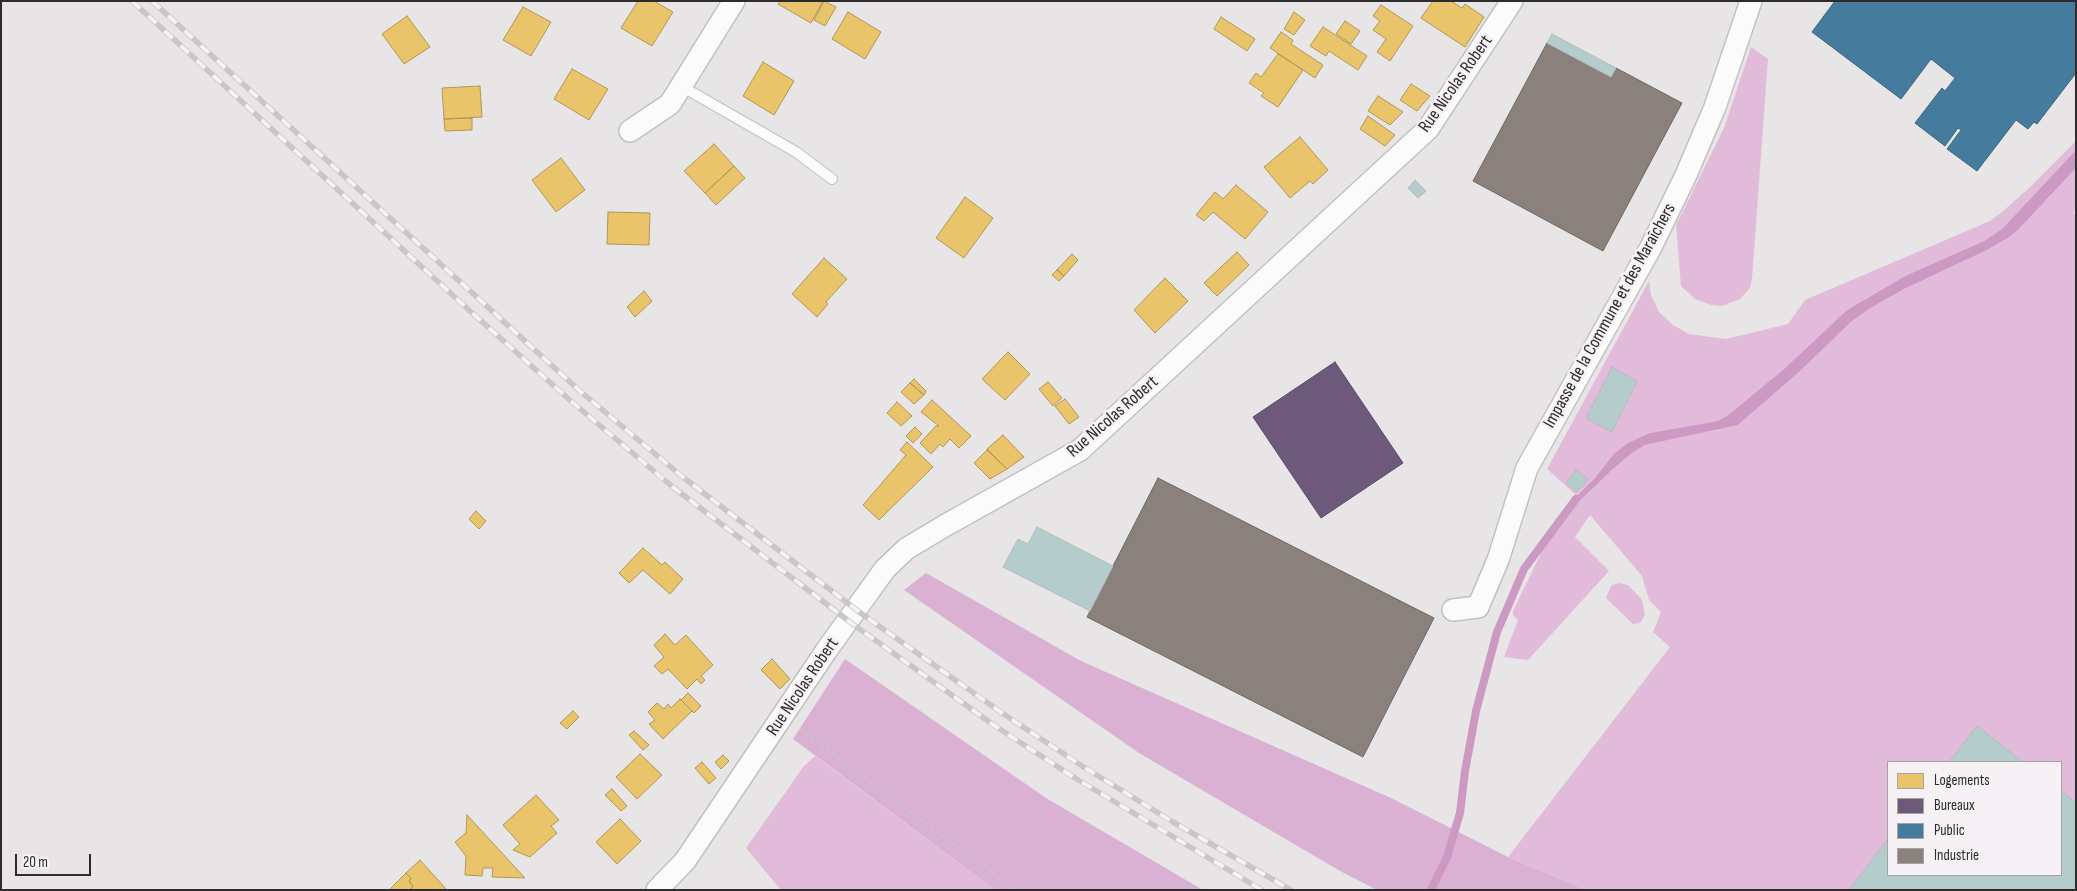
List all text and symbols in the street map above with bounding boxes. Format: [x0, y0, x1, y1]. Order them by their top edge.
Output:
street label: Rue Nicolas Robert [1415, 31, 1497, 137]
street label: Impasse de la Commune et des Maraîchers [1539, 200, 1681, 432]
street label: Rue Nicolas Robert [1063, 372, 1163, 462]
street label: Rue Nicolas Robert [762, 634, 844, 740]
legend [1887, 761, 2062, 876]
text: Logements [1934, 771, 1990, 790]
text: Bureaux [1934, 796, 1975, 815]
text: Public [1934, 821, 1965, 840]
scale bar [18, 844, 94, 876]
text: Industrie [1934, 846, 1979, 865]
text: 20 m [23, 853, 48, 872]

